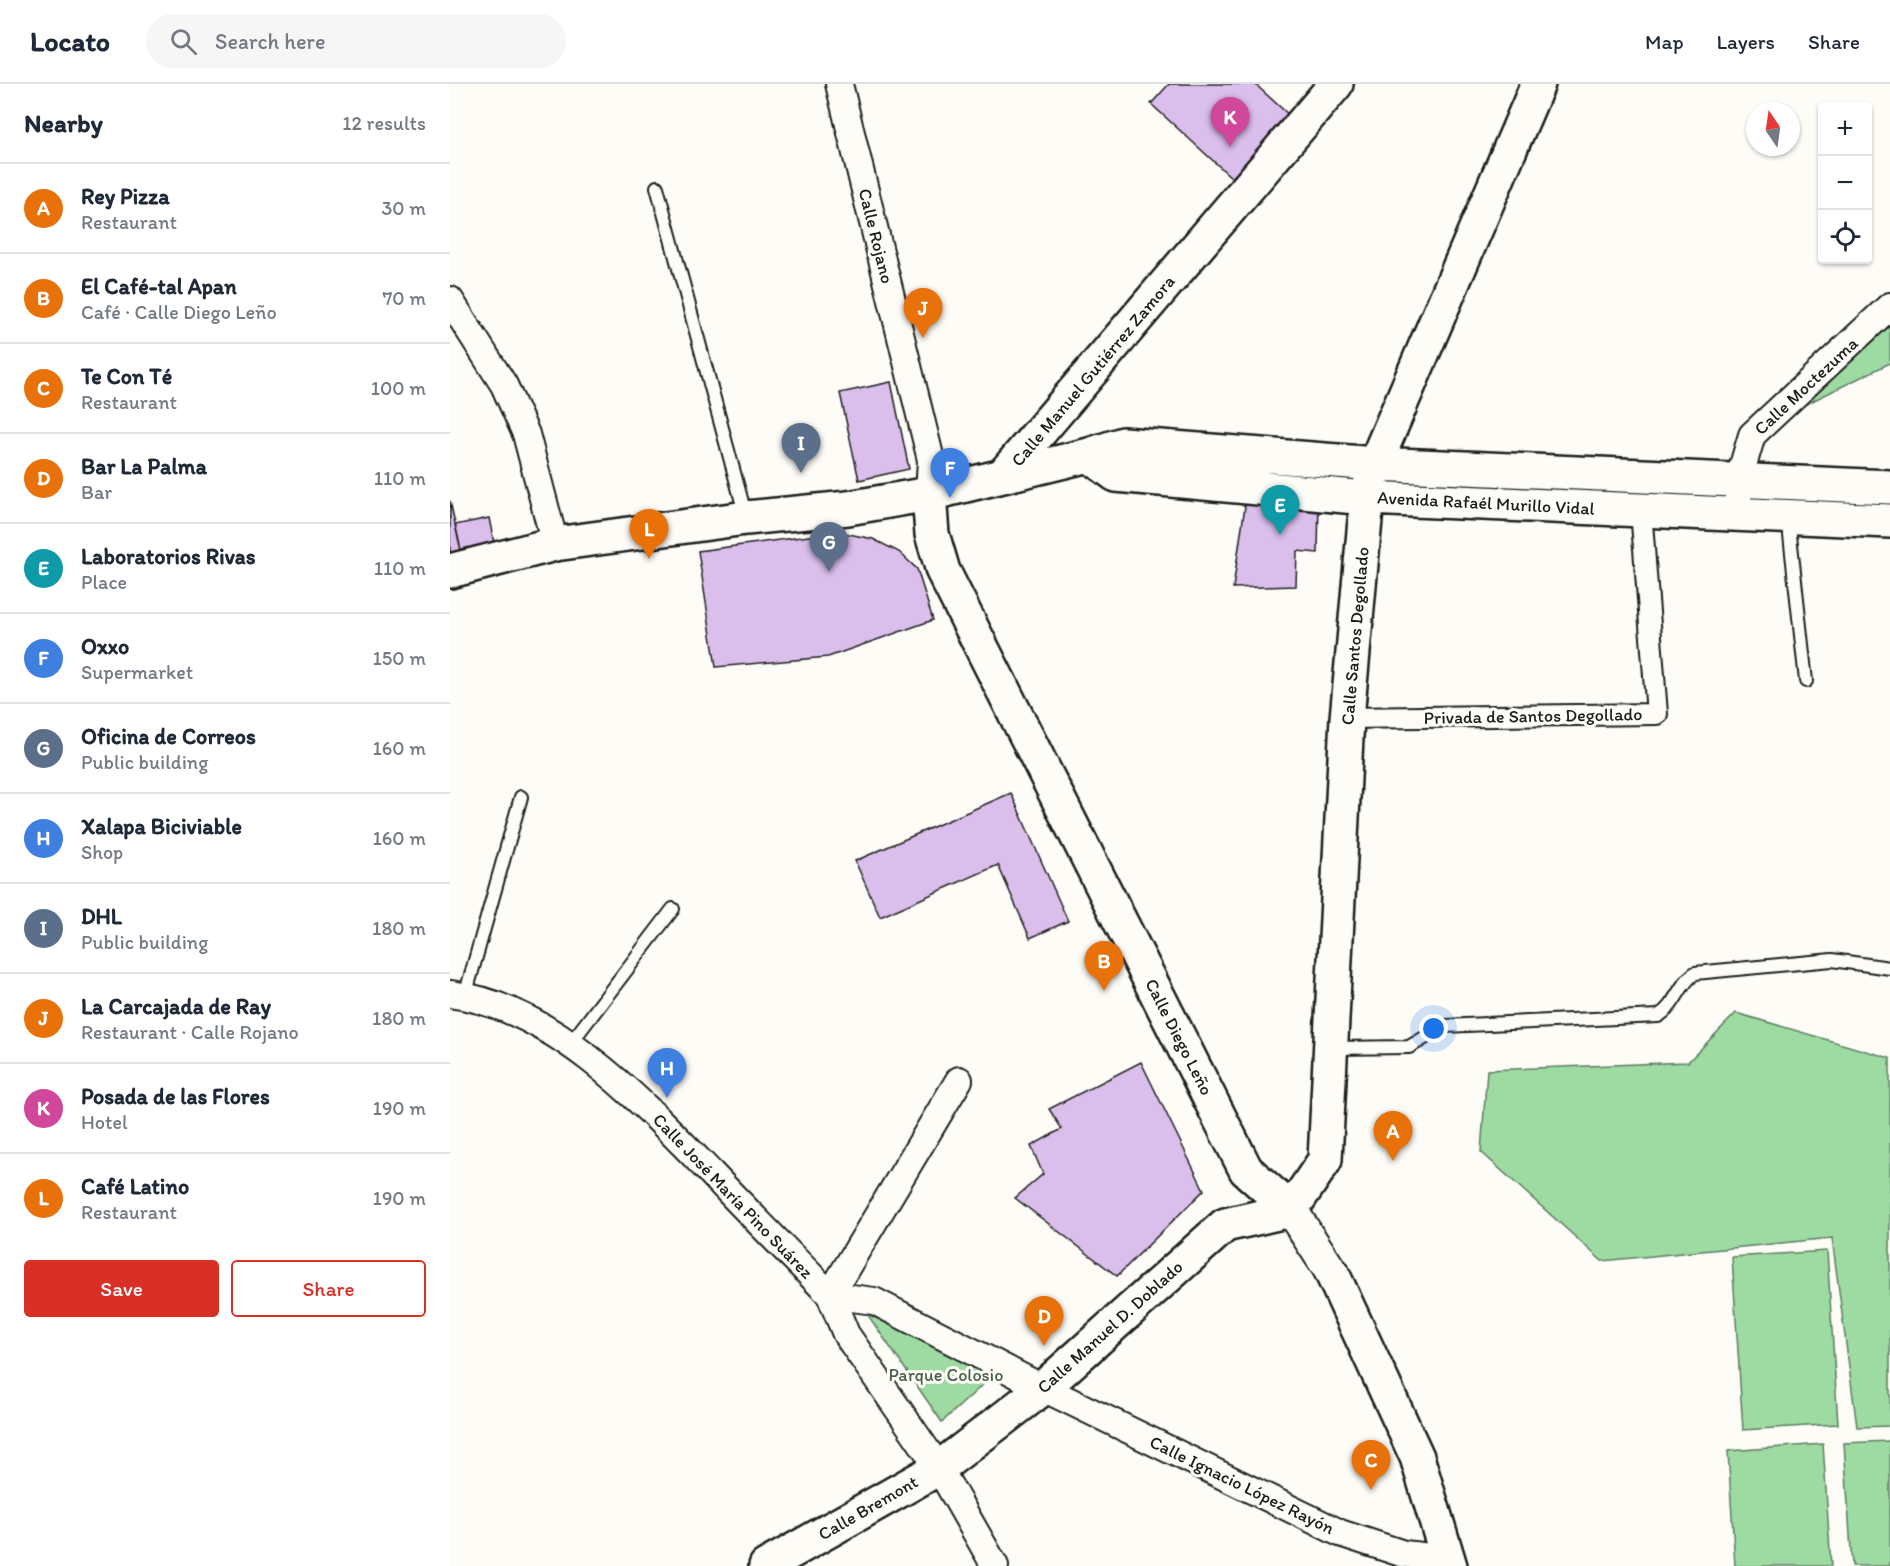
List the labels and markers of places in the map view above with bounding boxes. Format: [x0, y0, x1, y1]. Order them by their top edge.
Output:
pin: K [1210, 98, 1250, 147]
pin: J [904, 288, 942, 338]
pin: I [782, 424, 820, 473]
pin: F [930, 448, 970, 498]
pin: E [1260, 486, 1300, 535]
pin: L [630, 510, 668, 559]
pin: G [810, 522, 848, 572]
pin: B [1084, 942, 1124, 991]
pin: H [648, 1048, 686, 1098]
pin: A [1374, 1112, 1412, 1161]
pin: D [1024, 1296, 1064, 1346]
pin: C [1352, 1440, 1390, 1490]

